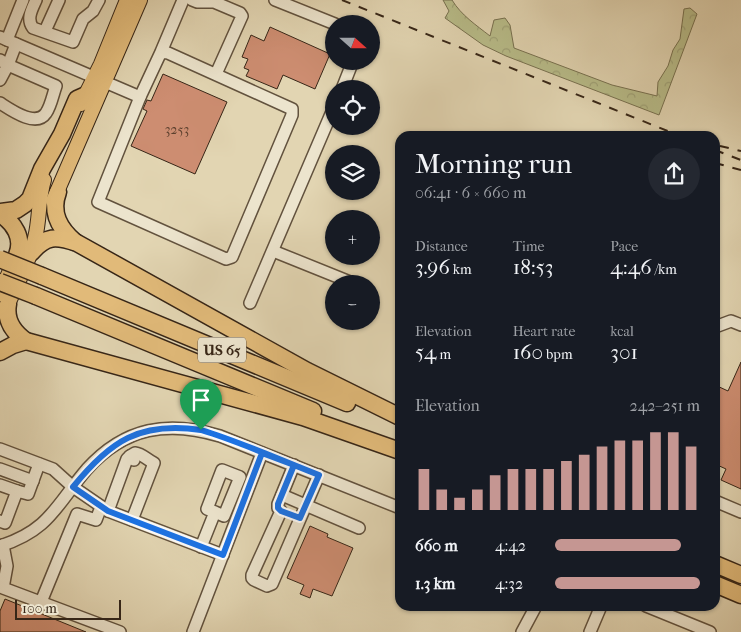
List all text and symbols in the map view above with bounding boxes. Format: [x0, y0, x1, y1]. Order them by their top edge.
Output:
north arrow [325, 15, 380, 70]
map controls [325, 15, 380, 330]
button: locate [325, 80, 380, 135]
house number: 3253 [165, 121, 189, 138]
button: layers [325, 145, 380, 200]
text: Morning run [415, 147, 572, 180]
button: share [648, 148, 700, 200]
text: 06:41 · 6 × 660 m [415, 183, 526, 202]
button: + [325, 210, 380, 265]
text: Distance [415, 238, 468, 255]
text: Time [513, 238, 544, 255]
text: Pace [610, 238, 638, 255]
text: 3.96 [415, 255, 450, 279]
text: 18:53 [513, 255, 553, 279]
text: 4:46 [610, 255, 652, 279]
text: km [450, 261, 472, 278]
text: /km [652, 261, 677, 278]
button: − [325, 275, 380, 330]
text: Elevation [415, 323, 472, 340]
text: Heart rate [513, 323, 575, 340]
text: kcal [610, 323, 634, 340]
road number: US 65 [198, 338, 246, 362]
text: 54 [415, 340, 436, 364]
text: 160 [513, 340, 543, 364]
text: 301 [610, 340, 638, 364]
text: m [436, 346, 451, 363]
text: bpm [543, 346, 573, 363]
pin [180, 379, 222, 430]
icon: arrive [187, 386, 215, 414]
text: Elevation [415, 396, 480, 415]
text: 242–251 m [630, 396, 700, 415]
text: 660 m [415, 536, 458, 555]
text: 4:42 [495, 536, 526, 555]
text: 1.3 km [415, 574, 455, 593]
text: 4:32 [495, 574, 523, 593]
scale bar [15, 597, 121, 620]
text: 100 m [22, 600, 57, 617]

